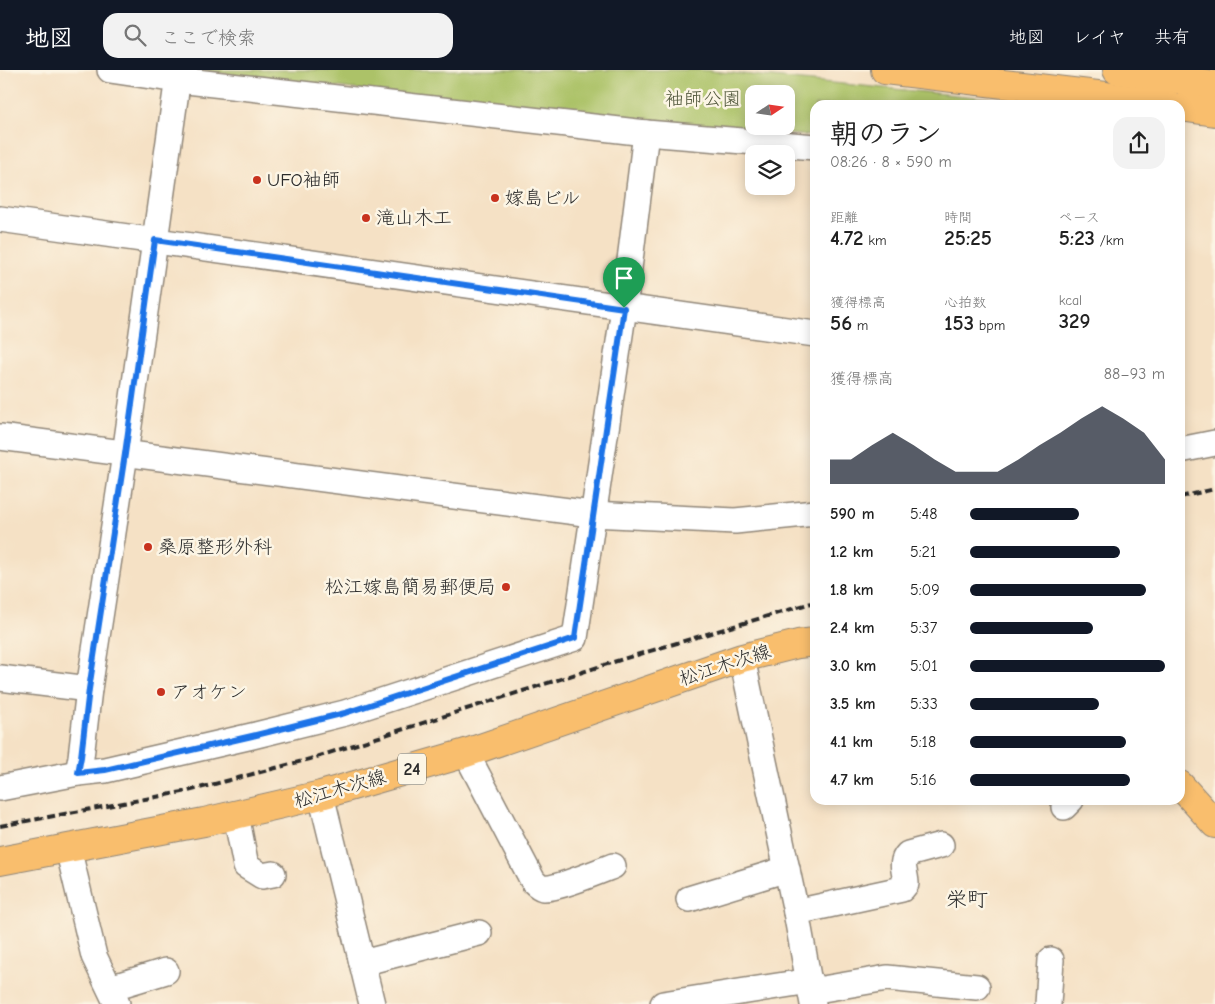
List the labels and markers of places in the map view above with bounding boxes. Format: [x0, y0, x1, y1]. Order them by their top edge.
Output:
place label: UFO袖師 [267, 169, 341, 191]
marker: UFO袖師 [251, 174, 263, 186]
place label: 嫁島ビル [505, 187, 581, 209]
marker: 嫁島ビル [489, 192, 501, 204]
place label: 滝山木工 [376, 207, 452, 229]
marker: 滝山木工 [360, 212, 372, 224]
pin [603, 257, 645, 308]
place label: 桑原整形外科 [158, 536, 272, 558]
marker: 桑原整形外科 [142, 541, 154, 553]
place label: 松江嫁島簡易郵便局 [325, 576, 496, 598]
marker: 松江嫁島簡易郵便局 [500, 581, 512, 593]
place label: アオケン [171, 681, 247, 703]
marker: アオケン [155, 686, 167, 698]

